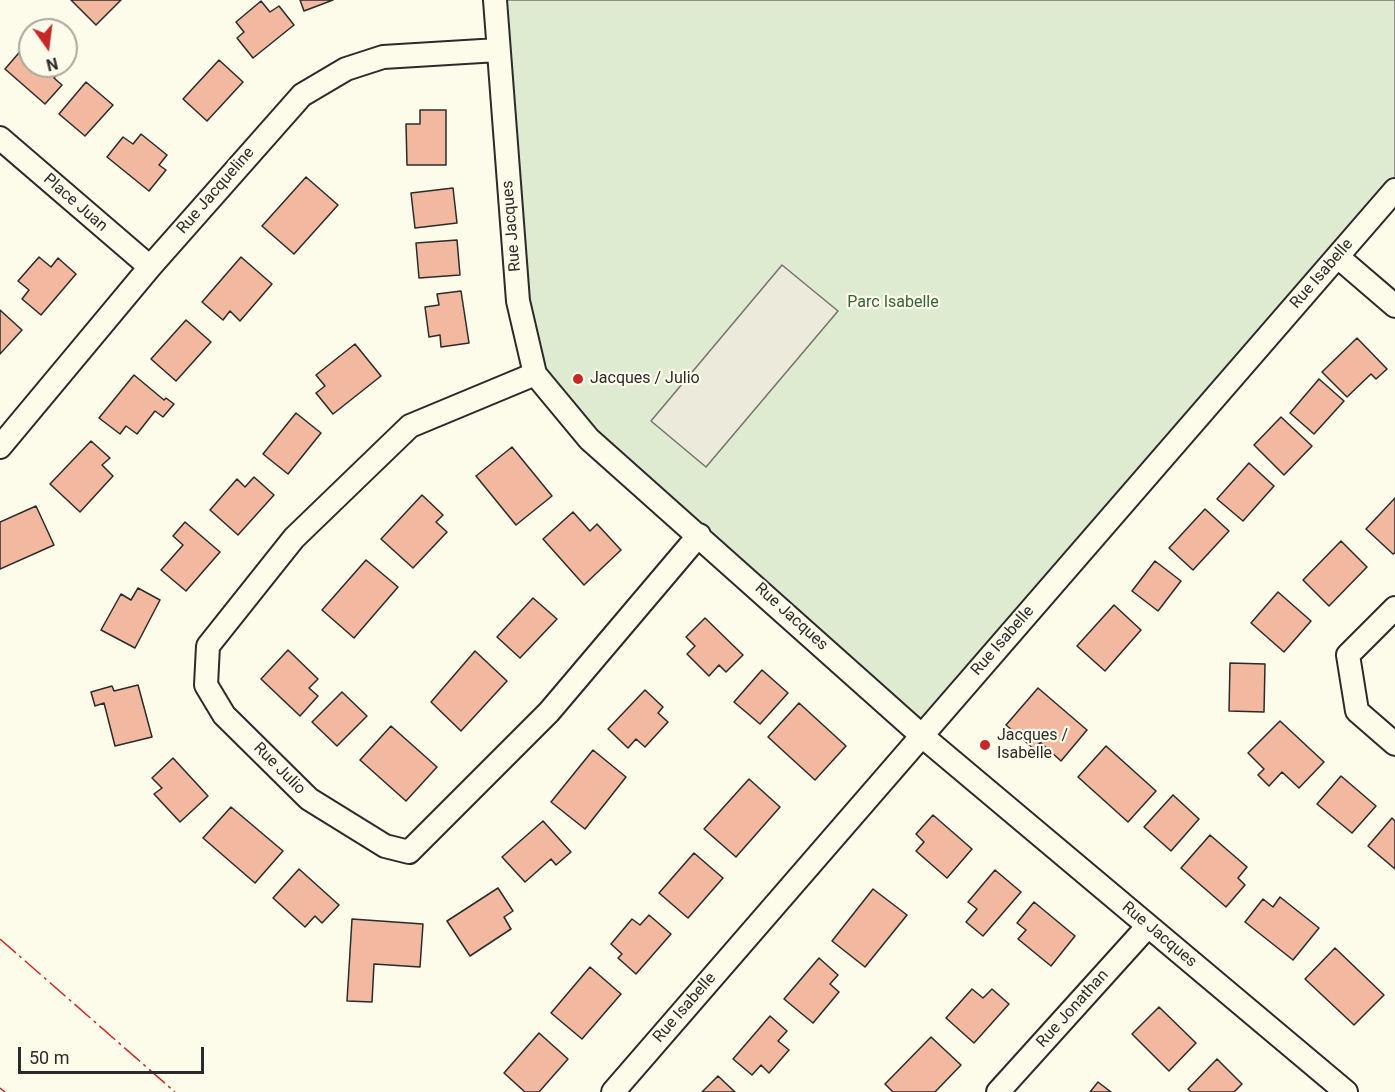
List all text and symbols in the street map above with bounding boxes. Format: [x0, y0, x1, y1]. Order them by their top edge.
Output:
north arrow [18, 18, 78, 78]
text: N [44, 53, 60, 75]
street label: Rue Jacqueline [173, 144, 259, 238]
street label: Place Juan [39, 170, 111, 236]
street label: Rue Jacques [498, 179, 526, 273]
street label: Rue Isabelle [1286, 235, 1358, 313]
park label: Parc Isabelle [847, 293, 939, 313]
place label: Jacques / Julio [590, 369, 700, 389]
marker: Jacques / Julio [571, 372, 585, 386]
street label: Rue Jacques [751, 579, 831, 655]
street label: Rue Isabelle [967, 602, 1039, 680]
place label: Jacques / Isabelle [997, 726, 1068, 764]
marker: Jacques / Isabelle [978, 738, 992, 752]
street label: Rue Julio [249, 739, 309, 799]
street label: Rue Jacques [1118, 898, 1200, 972]
street label: Rue Jonathan [1033, 966, 1113, 1052]
street label: Rue Isabelle [649, 969, 721, 1047]
scale bar [21, 1035, 207, 1073]
text: 50 m [29, 1047, 69, 1068]

